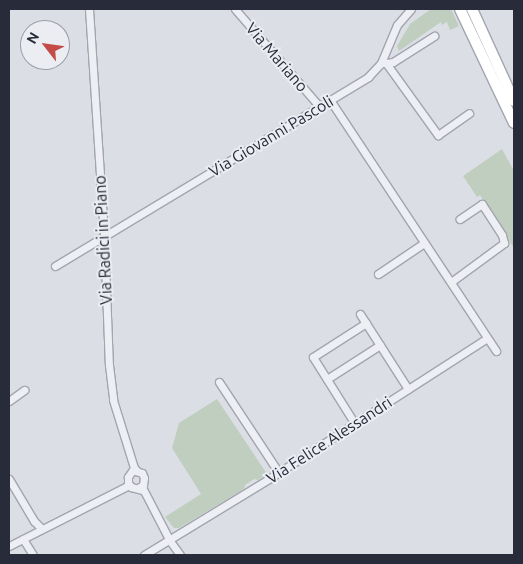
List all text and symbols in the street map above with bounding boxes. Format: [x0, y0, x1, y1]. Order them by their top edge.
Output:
street label: Via Mariano [242, 19, 312, 95]
north arrow [20, 20, 70, 70]
text: N [23, 29, 42, 47]
street label: Via Giovanni Pascoli [205, 91, 337, 181]
street label: Via Radici in Piano [90, 175, 116, 305]
street label: Via Felice Alessandri [263, 392, 395, 488]

